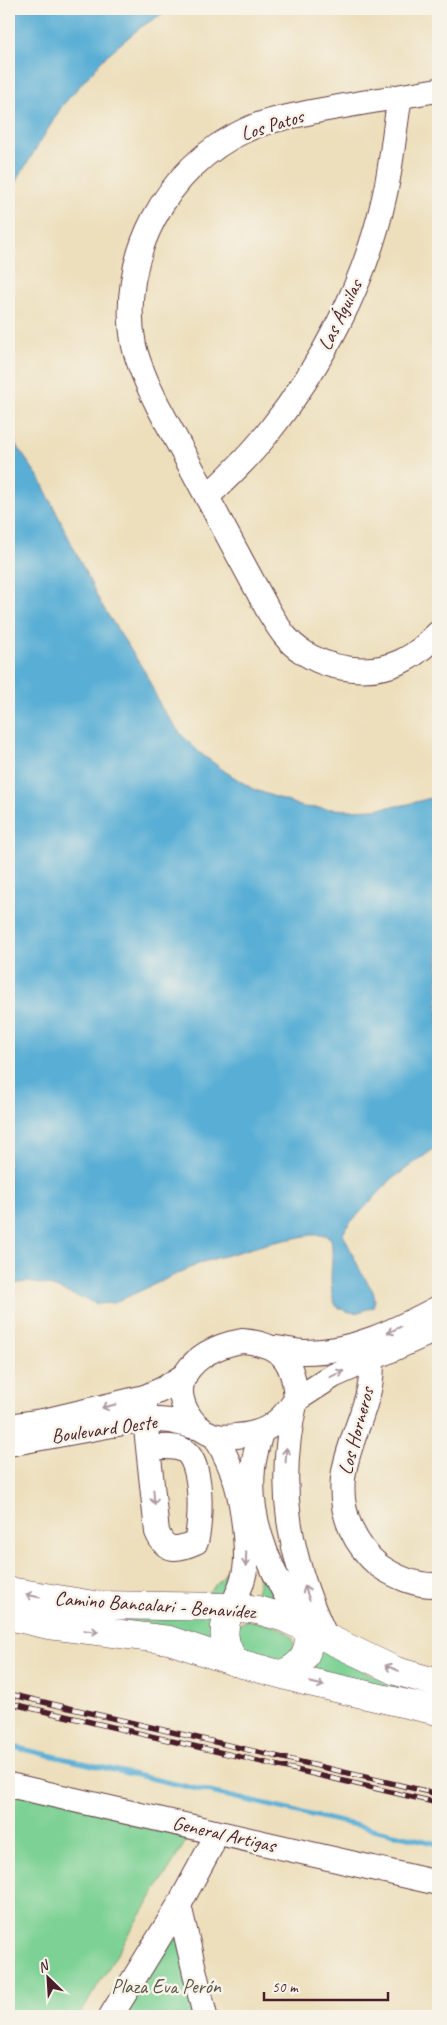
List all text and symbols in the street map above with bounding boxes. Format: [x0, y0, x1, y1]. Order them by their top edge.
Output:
street label: Los Patos [238, 103, 308, 146]
street label: Las Águilas [312, 274, 369, 354]
one-way arrow [387, 1325, 402, 1335]
one-way arrow [329, 1369, 344, 1379]
street label: Los Horneros [332, 1383, 380, 1477]
one-way arrow [101, 1402, 117, 1411]
street label: Boulevard Oeste [50, 1409, 160, 1449]
one-way arrow [282, 1448, 291, 1464]
one-way arrow [149, 1489, 158, 1505]
one-way arrow [241, 1551, 250, 1567]
one-way arrow [302, 1585, 311, 1601]
street label: Camino Bancalari - Benavídez [54, 1586, 258, 1625]
one-way arrow [25, 1591, 41, 1600]
one-way arrow [83, 1626, 99, 1636]
one-way arrow [385, 1663, 400, 1673]
one-way arrow [308, 1680, 324, 1689]
street label: General Artigas [170, 1810, 280, 1858]
north arrow [22, 1952, 72, 2002]
text: N [35, 1956, 52, 1976]
scale bar [264, 1970, 388, 2002]
park label: Plaza Eva Perón [111, 1974, 222, 1999]
text: 50 m [272, 1978, 299, 1997]

